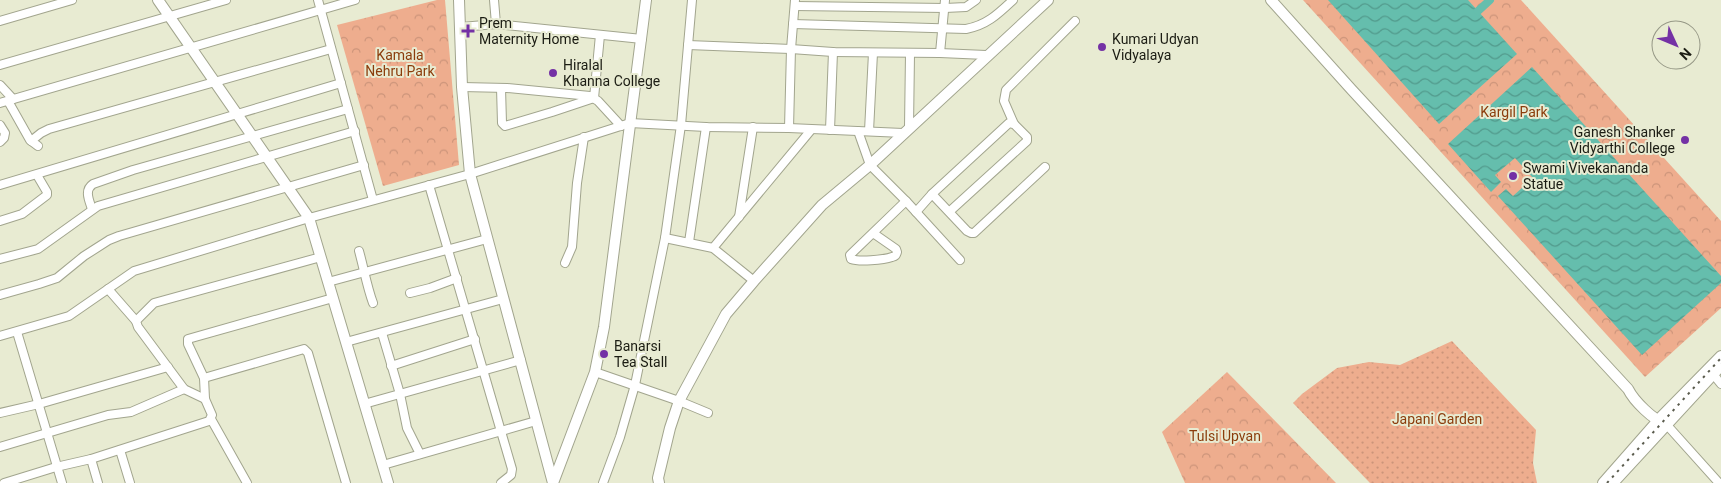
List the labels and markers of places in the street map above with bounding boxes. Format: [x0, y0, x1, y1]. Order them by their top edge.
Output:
place label: Prem Maternity Home [479, 15, 579, 47]
marker: Prem Maternity Home [461, 24, 475, 38]
place label: Kumari Udyan Vidyalaya [1112, 31, 1199, 63]
marker: Kumari Udyan Vidyalaya [1096, 41, 1108, 53]
place label: Hiralal Khanna College [563, 57, 660, 89]
marker: Hiralal Khanna College [547, 67, 559, 79]
place label: Ganesh Shanker Vidyarthi College [1570, 124, 1675, 156]
marker: Ganesh Shanker Vidyarthi College [1679, 134, 1691, 146]
place label: Swami Vivekananda Statue [1523, 160, 1648, 192]
marker: Swami Vivekananda Statue [1507, 170, 1519, 182]
place label: Banarsi Tea Stall [614, 338, 668, 370]
marker: Banarsi Tea Stall [598, 348, 610, 360]

